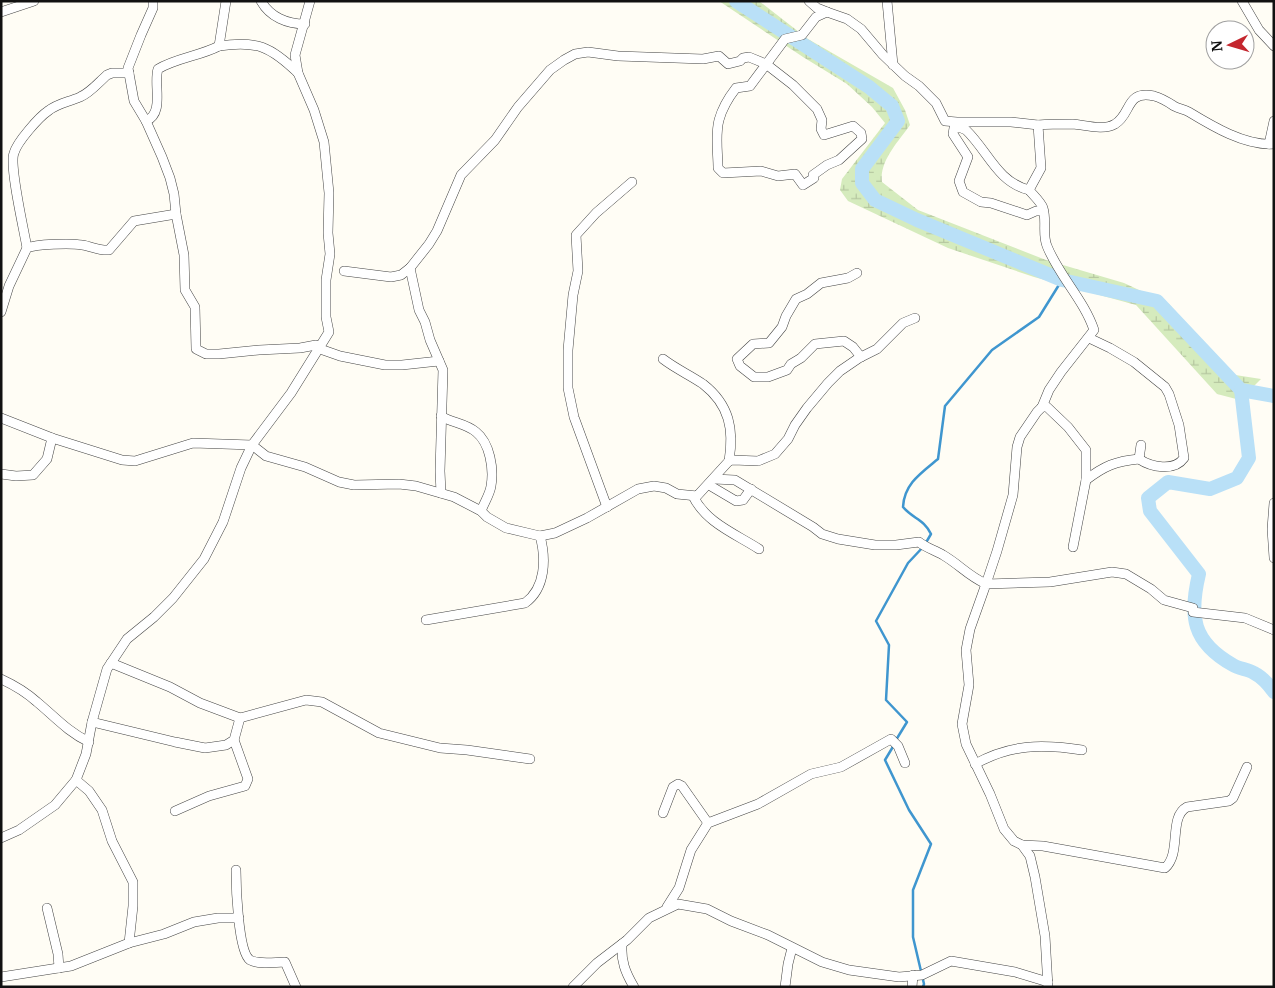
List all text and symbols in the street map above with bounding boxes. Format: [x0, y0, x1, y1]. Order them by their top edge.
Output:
north arrow [1205, 20, 1255, 70]
text: N [1208, 40, 1226, 52]

